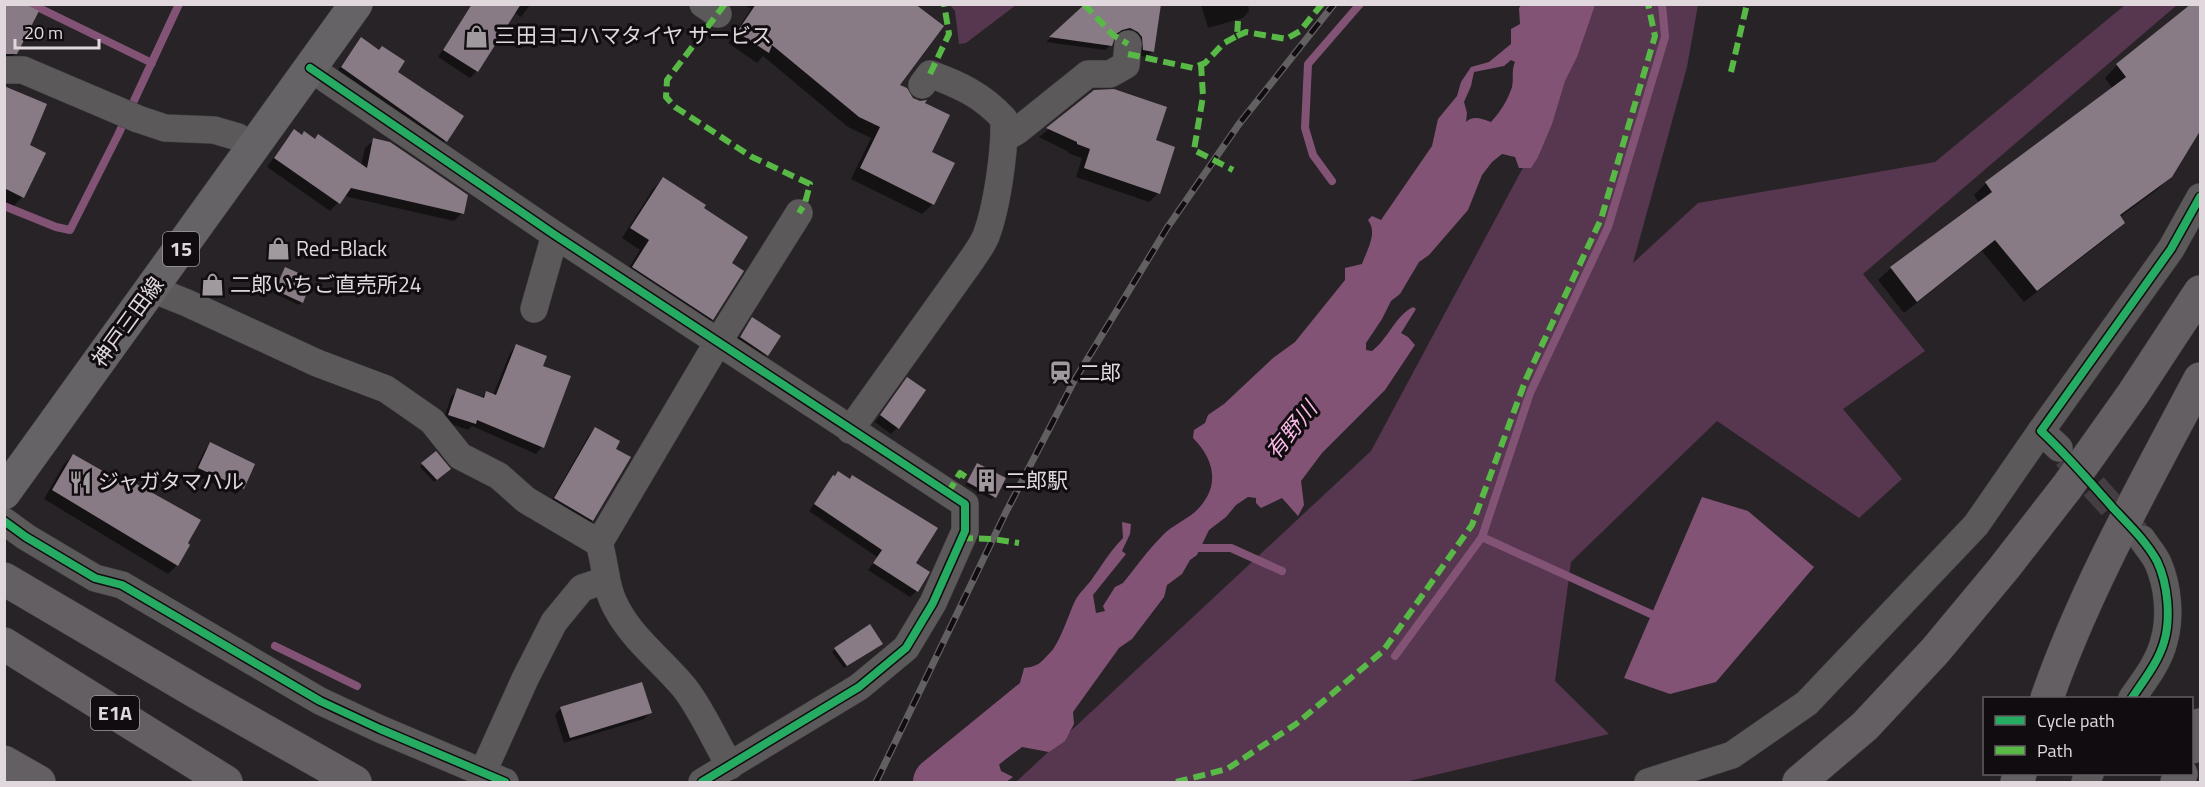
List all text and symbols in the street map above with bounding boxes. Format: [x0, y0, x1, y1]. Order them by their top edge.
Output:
scale bar [15, 12, 99, 50]
text: 20 m [24, 19, 63, 46]
place label: 三田ヨコハマタイヤ サービス [495, 19, 772, 51]
shop icon: 三田ヨコハマタイヤ サービス [464, 23, 490, 49]
road number: 15 [163, 232, 199, 266]
place label: Red-Black [296, 232, 387, 264]
shop icon: Red-Black [265, 236, 291, 262]
place label: 二郎いちご直売所24 [230, 268, 422, 300]
street label: 神戸三田線 [83, 270, 171, 373]
shop icon: 二郎いちご直売所24 [199, 272, 225, 298]
place label: 二郎 [1079, 356, 1121, 388]
station icon: 二郎 [1048, 360, 1074, 386]
water label: 有野川 [1257, 392, 1326, 466]
place label: 二郎駅 [1005, 464, 1068, 496]
place label: ジャガタマハル [98, 465, 244, 497]
building icon: 二郎駅 [974, 468, 1000, 494]
restaurant icon: ジャガタマハル [67, 469, 93, 495]
road number: E1A [91, 696, 139, 730]
legend [1983, 697, 2193, 775]
text: Cycle path [2037, 707, 2115, 734]
text: Path [2037, 737, 2073, 764]

